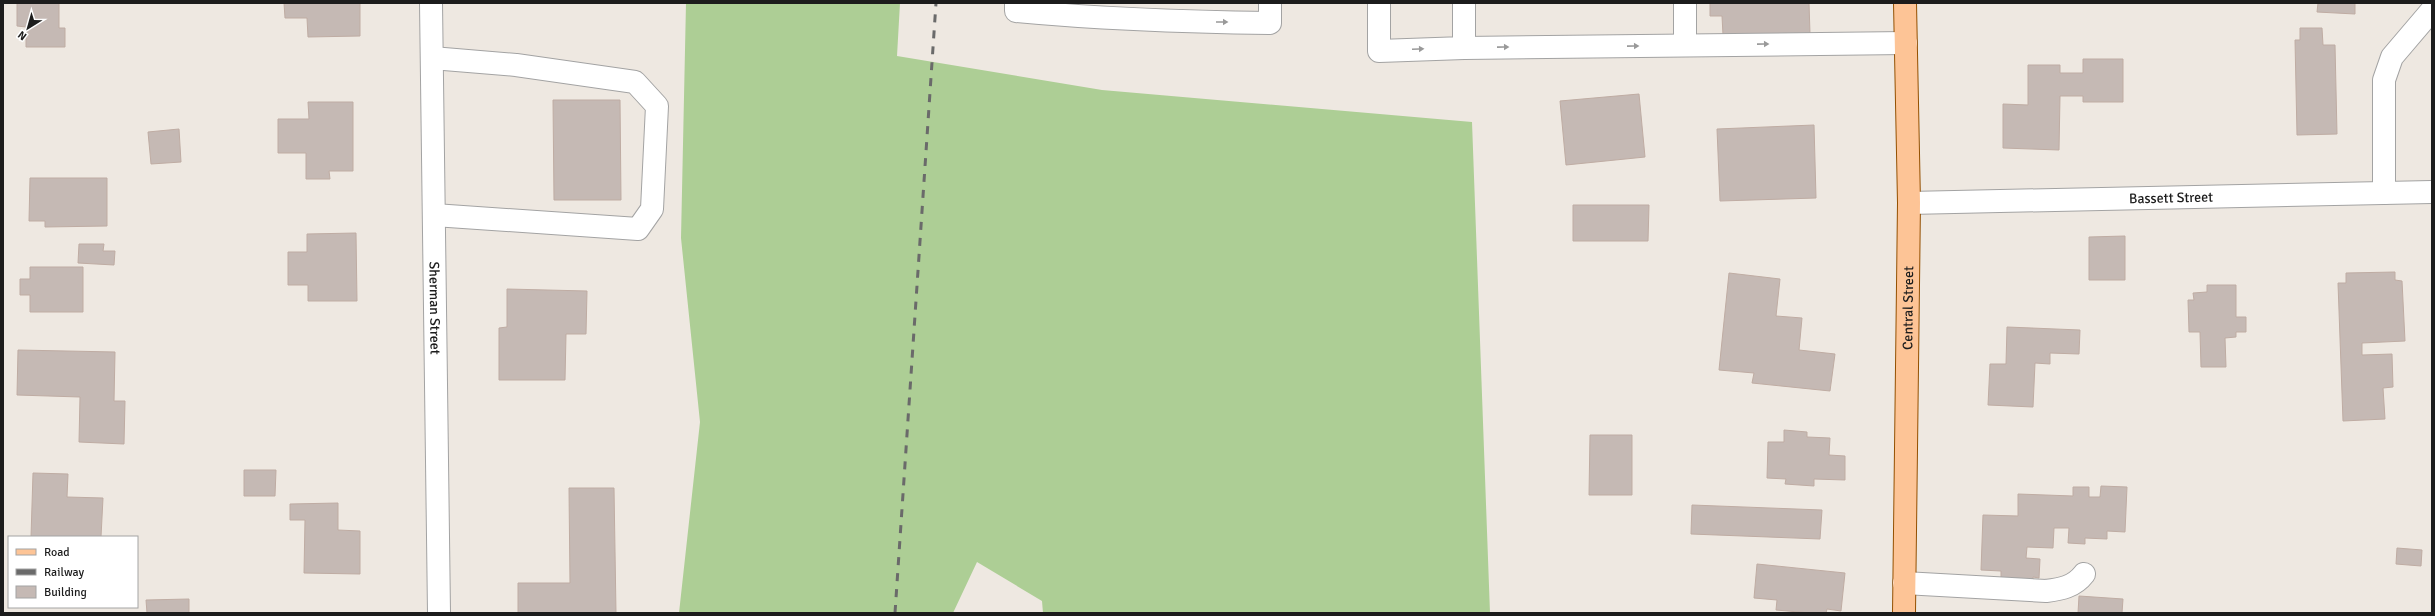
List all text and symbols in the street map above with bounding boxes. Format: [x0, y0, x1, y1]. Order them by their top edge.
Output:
north arrow [8, 8, 48, 48]
one-way arrow [1216, 19, 1229, 25]
text: N [15, 28, 29, 43]
one-way arrow [1757, 41, 1770, 47]
one-way arrow [1627, 42, 1639, 49]
one-way arrow [1497, 44, 1510, 50]
one-way arrow [1412, 46, 1424, 53]
street label: Bassett Street [2129, 188, 2213, 207]
street label: Sherman Street [426, 261, 444, 355]
street label: Central Street [1899, 266, 1917, 350]
legend [8, 536, 138, 608]
text: Road [44, 545, 70, 560]
text: Railway [44, 565, 84, 580]
text: Building [44, 585, 87, 600]

